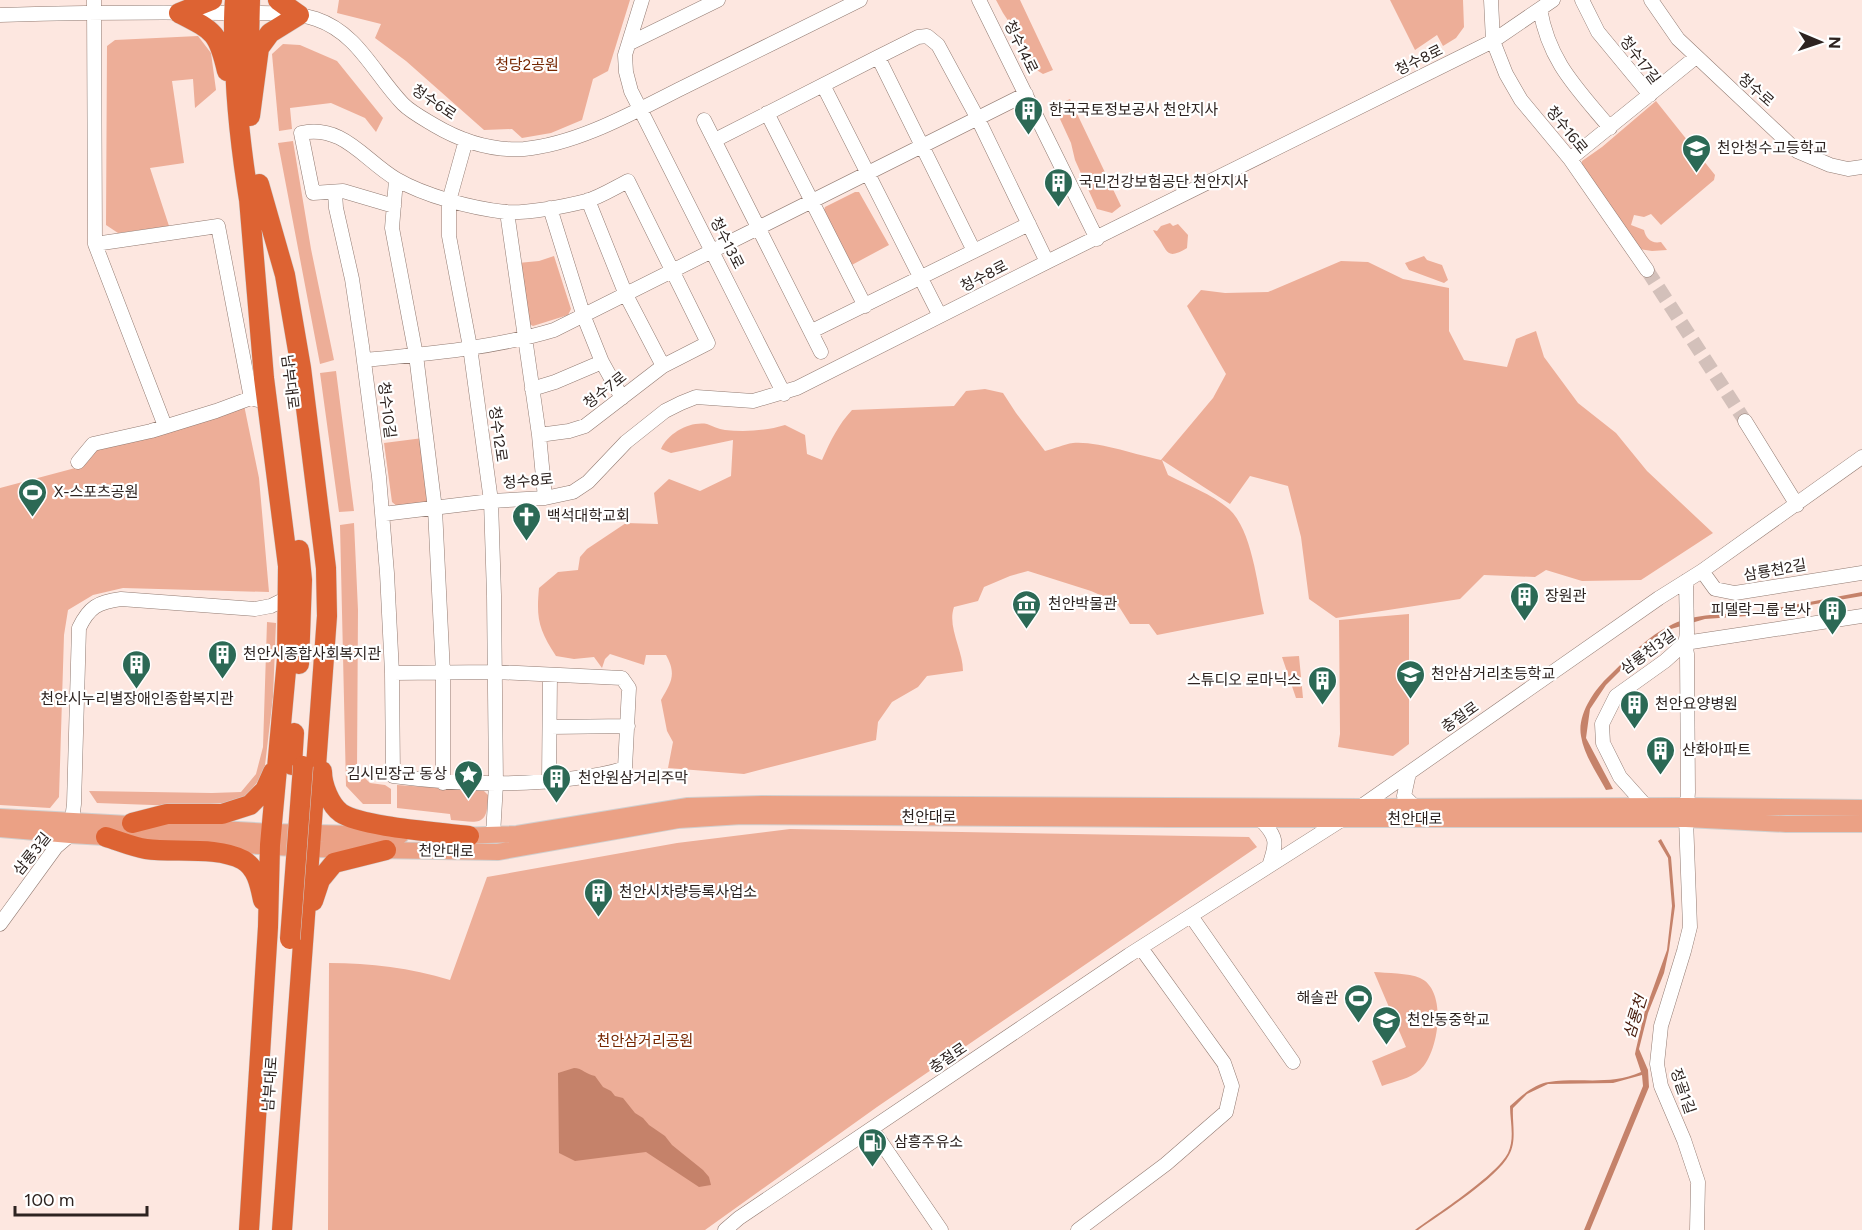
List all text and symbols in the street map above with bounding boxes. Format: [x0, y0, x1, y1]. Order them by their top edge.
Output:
north arrow [1790, 12, 1850, 72]
street label: 청수14로 [1000, 17, 1042, 77]
street label: 청수17길 [1616, 32, 1664, 88]
text: N [1825, 36, 1844, 49]
street label: 청수8로 [1392, 41, 1446, 79]
park label: 청당2공원 [495, 56, 559, 74]
street label: 청수로 [1734, 70, 1778, 110]
street label: 청수6로 [408, 81, 460, 123]
building icon: 한국국토정보공사 천안지사 [1012, 94, 1044, 136]
place label: 한국국토정보공사 천안지사 [1049, 101, 1219, 119]
street label: 청수16로 [1542, 103, 1592, 157]
school or university icon: 천안청수고등학교 [1680, 132, 1712, 174]
place label: 천안청수고등학교 [1717, 139, 1827, 157]
building icon: 국민건강보험공단 천안지사 [1042, 166, 1074, 208]
place label: 국민건강보험공단 천안지사 [1079, 173, 1249, 191]
street label: 청수13로 [706, 214, 748, 272]
street label: 청수8로 [957, 256, 1011, 296]
street label: 남부대로 [278, 354, 302, 410]
street label: 청수7로 [580, 368, 630, 412]
street label: 청수10길 [375, 381, 399, 439]
street label: 청수12로 [485, 405, 511, 463]
street label: 청수8로 [502, 470, 554, 492]
sports icon: X-스포츠공원 [17, 476, 49, 518]
place label: X-스포츠공원 [54, 483, 138, 501]
church icon: 백석대학교회 [510, 500, 542, 542]
place label: 백석대학교회 [547, 507, 630, 525]
street label: 삼룡천2길 [1742, 556, 1808, 584]
building icon: 장원관 [1508, 580, 1540, 622]
place label: 장원관 [1545, 587, 1587, 605]
museum icon: 천안박물관 [1011, 588, 1043, 630]
building icon: 피델락그룹 본사 [1816, 594, 1848, 636]
place label: 천안박물관 [1048, 595, 1117, 613]
place label: 피델락그룹 본사 [1711, 601, 1811, 619]
street label: 삼룡천3길 [1617, 626, 1679, 678]
building icon: 천안시종합사회복지관 [206, 638, 238, 680]
place label: 천안시종합사회복지관 [243, 645, 381, 663]
building icon: 천안시누리별장애인종합복지관 [121, 648, 153, 690]
school or university icon: 천안삼거리초등학교 [1394, 658, 1426, 700]
building icon: 스튜디오 로마닉스 [1306, 664, 1338, 706]
place label: 천안삼거리초등학교 [1431, 665, 1555, 683]
place label: 스튜디오 로마닉스 [1187, 671, 1301, 689]
building icon: 천안요양병원 [1618, 688, 1650, 730]
place label: 천안시누리별장애인종합복지관 [40, 690, 234, 708]
place label: 천안요양병원 [1655, 695, 1738, 713]
street label: 충절로 [1438, 698, 1482, 736]
building icon: 산화아파트 [1645, 734, 1677, 776]
place label: 산화아파트 [1682, 741, 1751, 759]
place icon: 김시민장군 동상 [452, 758, 484, 800]
building icon: 천안원삼거리주막 [541, 762, 573, 804]
place label: 김시민장군 동상 [347, 765, 447, 783]
place label: 천안원삼거리주막 [578, 769, 689, 787]
street label: 천안대로 [901, 808, 957, 826]
street label: 천안대로 [1387, 810, 1443, 828]
street label: 삼룡3길 [9, 829, 55, 879]
street label: 천안대로 [418, 842, 474, 860]
building icon: 천안시차량등록사업소 [582, 876, 614, 918]
place label: 천안시차량등록사업소 [619, 883, 757, 901]
sports icon: 해솔관 [1343, 982, 1375, 1024]
place label: 해솔관 [1297, 989, 1338, 1007]
water label: 삼룡천 [1619, 991, 1651, 1041]
school or university icon: 천안동중학교 [1370, 1004, 1402, 1046]
place label: 천안동중학교 [1407, 1011, 1490, 1029]
park label: 천안삼거리공원 [597, 1032, 693, 1050]
street label: 충절로 [926, 1039, 970, 1077]
street label: 남부대로 [259, 1056, 281, 1112]
street label: 정골1길 [1667, 1066, 1699, 1116]
fuel station icon: 삼흥주유소 [857, 1126, 889, 1168]
place label: 삼흥주유소 [894, 1133, 963, 1151]
scale bar [15, 1179, 147, 1217]
text: 100 m [24, 1189, 74, 1211]

